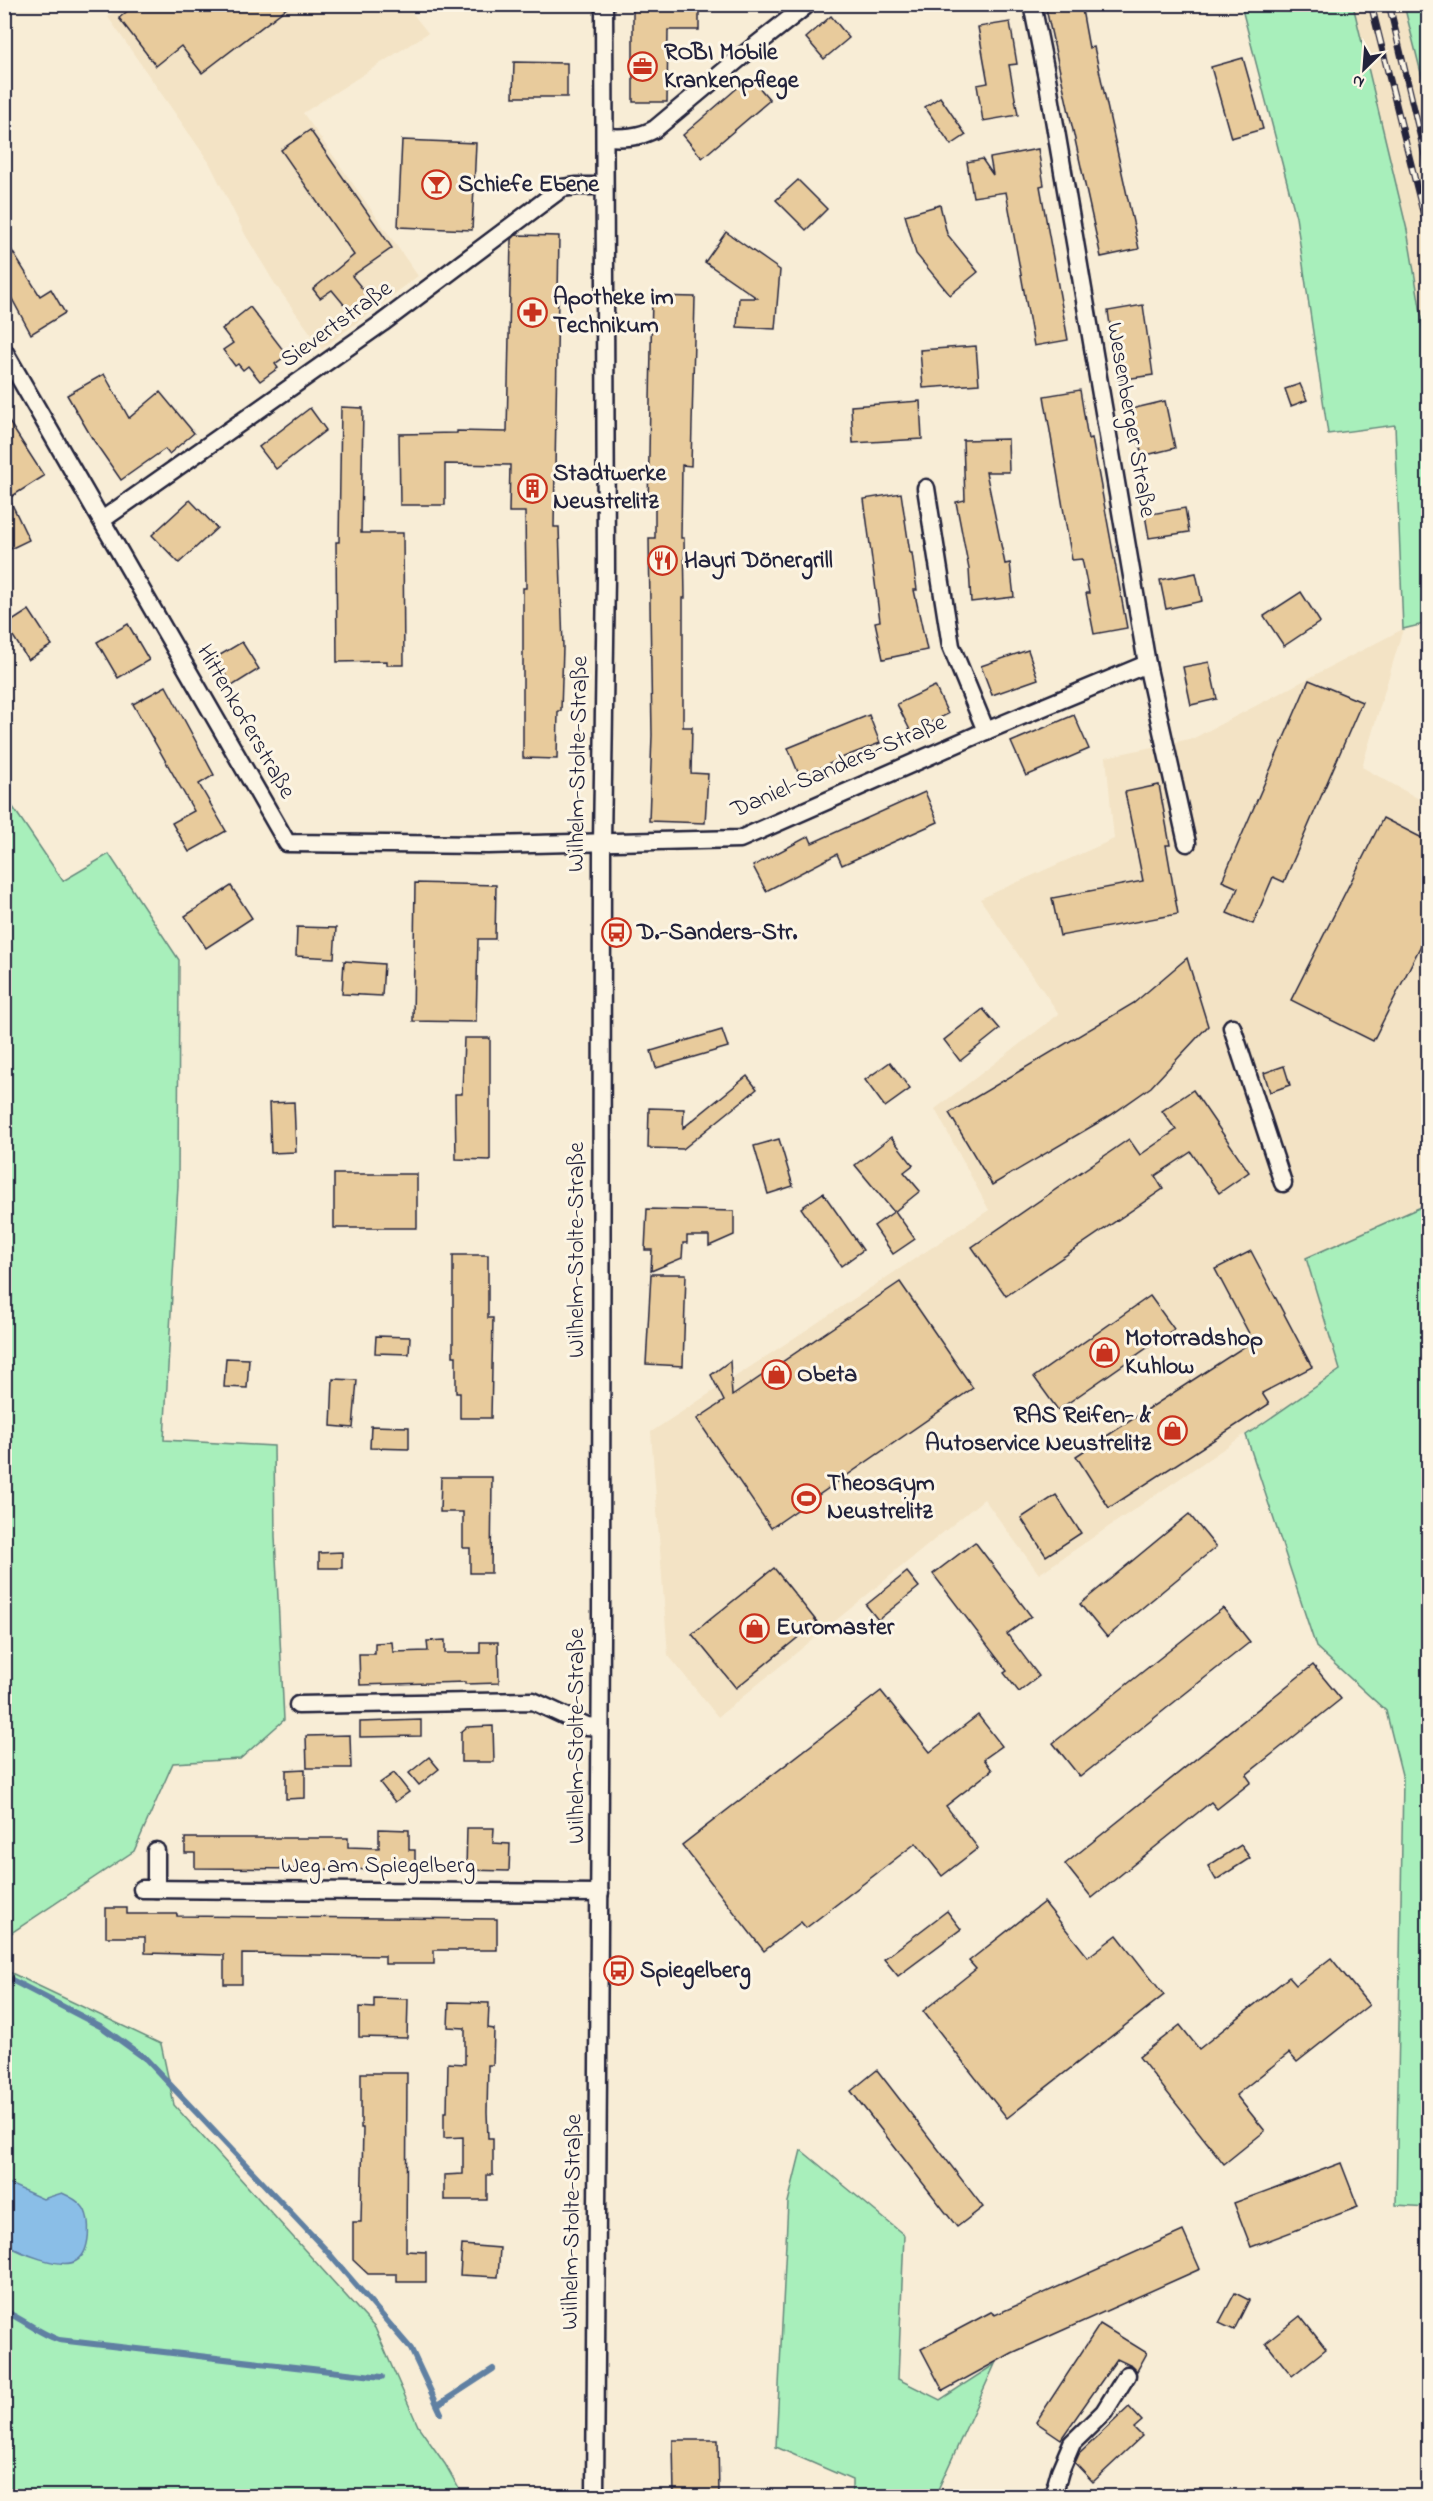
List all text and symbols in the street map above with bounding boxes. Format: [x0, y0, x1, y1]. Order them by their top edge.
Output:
place label: ROBI Mobile Krankenpflege [664, 36, 800, 100]
north arrow [1334, 39, 1394, 99]
office icon: ROBI Mobile Krankenpflege [627, 51, 659, 83]
text: N [1348, 68, 1368, 94]
place label: Schiefe Ebene [458, 168, 600, 203]
bar icon: Schiefe Ebene [421, 169, 453, 201]
street label: Sievertstraße [274, 272, 400, 378]
place label: Apotheke im Technikum [553, 281, 674, 344]
pharmacy icon: Apotheke im Technikum [516, 296, 548, 328]
street label: Wesenberger Straße [1096, 320, 1164, 520]
place label: Stadtwerke Neustrelitz [553, 457, 667, 520]
building icon: Stadtwerke Neustrelitz [516, 472, 548, 504]
place label: Hayri Dönergrill [684, 544, 833, 580]
restaurant icon: Hayri Dönergrill [647, 545, 679, 577]
street label: Hittenkoferstraße [187, 638, 304, 806]
street label: Wilhelm-Stolte-Straße [560, 655, 598, 872]
street label: Daniel-Sanders-Straße [725, 706, 952, 829]
place label: D.-Sanders-Str. [636, 916, 798, 951]
bus stop icon: D.-Sanders-Str. [600, 917, 632, 949]
street label: Wilhelm-Stolte-Straße [560, 1142, 595, 1358]
place label: Motorradshop Kuhlow [1125, 1322, 1263, 1385]
shop icon: Motorradshop Kuhlow [1088, 1337, 1120, 1369]
place label: Obeta [797, 1358, 857, 1393]
shop icon: Obeta [760, 1359, 792, 1391]
place label: RAS Reifen- & Autoservice Neustrelitz [925, 1399, 1152, 1462]
shop icon: RAS Reifen- & Autoservice Neustrelitz [1156, 1414, 1188, 1446]
place label: TheosGym Neustrelitz [827, 1467, 935, 1530]
sports icon: TheosGym Neustrelitz [790, 1482, 822, 1514]
place label: Euromaster [776, 1611, 895, 1646]
shop icon: Euromaster [739, 1612, 771, 1644]
street label: Wilhelm-Stolte-Straße [560, 1628, 595, 1844]
street label: Weg am Spiegelberg [281, 1849, 475, 1884]
place label: Spiegelberg [640, 1954, 751, 1990]
bus stop icon: Spiegelberg [603, 1955, 635, 1987]
street label: Wilhelm-Stolte-Straße [554, 2113, 592, 2330]

